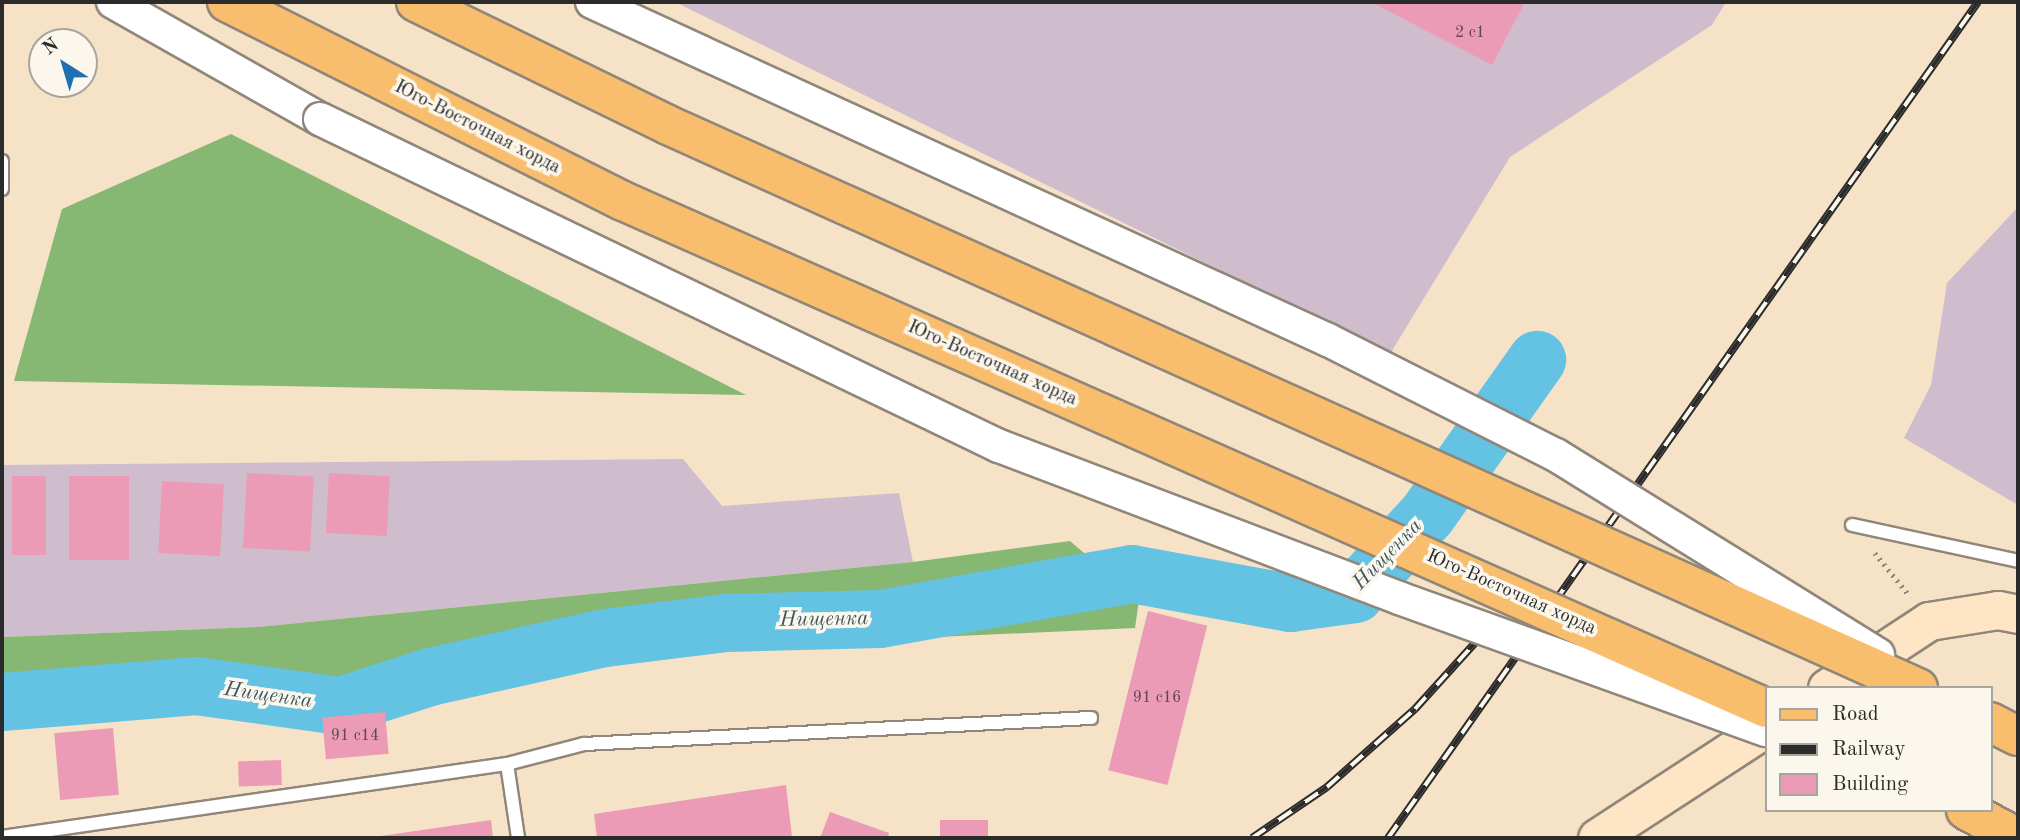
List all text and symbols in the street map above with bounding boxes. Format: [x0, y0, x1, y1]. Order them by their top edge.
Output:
house number: 2 с1 [1455, 23, 1485, 43]
north arrow [28, 28, 98, 98]
text: N [40, 35, 63, 59]
street label: Юго-Восточная хорда [390, 76, 564, 180]
street label: Юго-Восточная хорда [904, 316, 1080, 412]
water label: Нищенка [1348, 514, 1428, 596]
street label: Юго-Восточная хорда [1423, 545, 1599, 641]
water label: Нищенка [779, 607, 869, 633]
water label: Нищенка [222, 677, 314, 715]
legend [1764, 686, 1992, 812]
house number: 91 с16 [1133, 688, 1181, 708]
text: Road [1832, 704, 1879, 725]
house number: 91 с14 [331, 726, 379, 746]
text: Railway [1832, 739, 1906, 760]
text: Building [1832, 774, 1908, 795]

